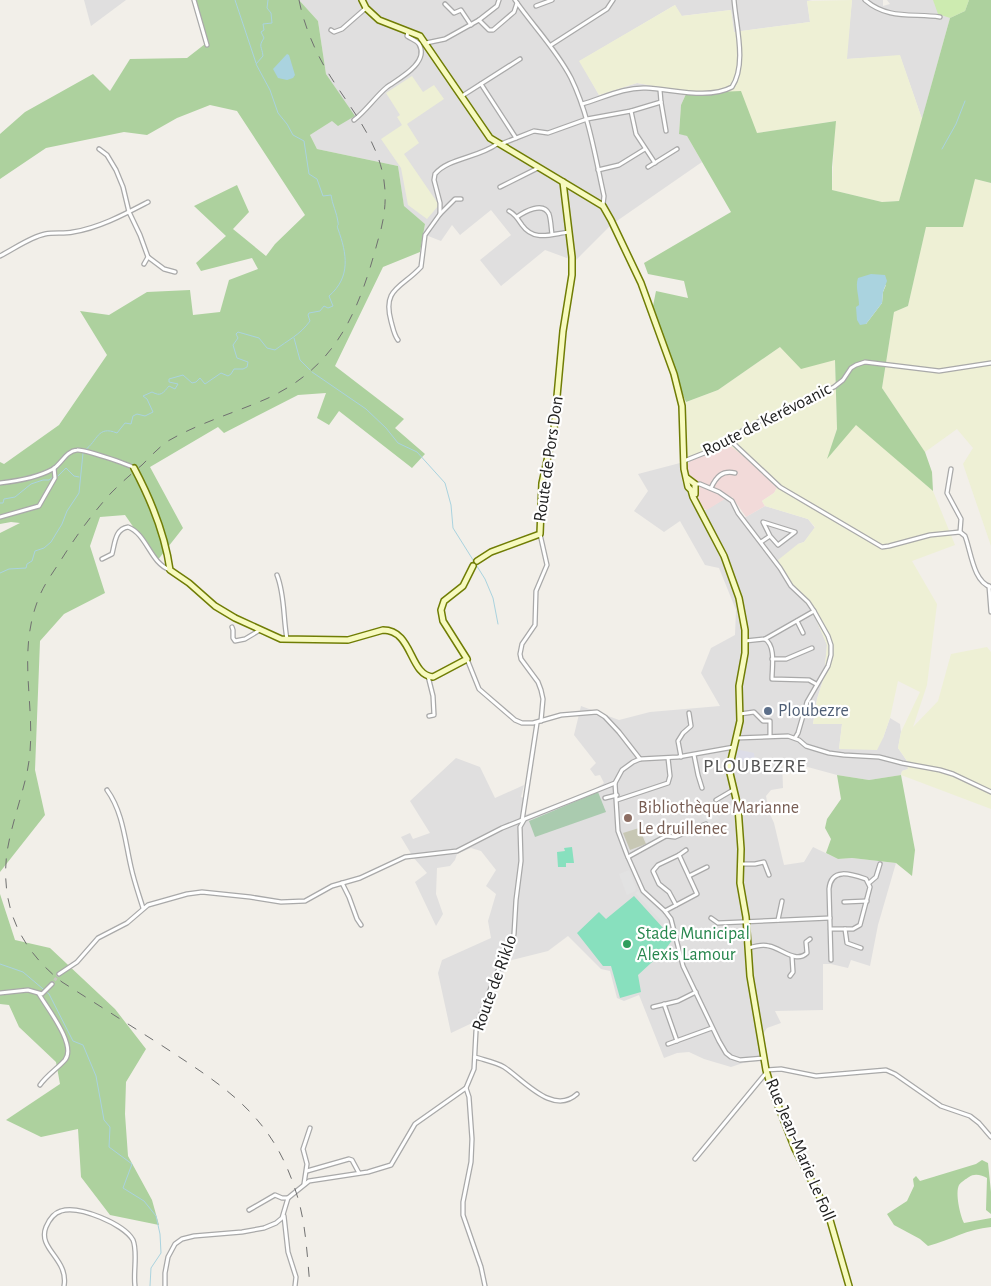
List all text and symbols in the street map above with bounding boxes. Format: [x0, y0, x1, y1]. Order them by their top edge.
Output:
street label: Route de Kerévoanic [700, 380, 834, 460]
street label: Route de Pors Don [531, 395, 567, 523]
place label: Ploubezre [778, 702, 849, 720]
marker: Ploubezre [762, 705, 774, 717]
district label: PLOUBEZRE [703, 756, 807, 776]
place label: Bibliothèque Marianne Le druillenec [638, 799, 799, 838]
marker: Bibliothèque Marianne Le druillenec [622, 812, 634, 824]
place label: Stade Municipal Alexis Lamour [637, 925, 750, 964]
street label: Route de Riklo [469, 933, 521, 1033]
marker: Stade Municipal Alexis Lamour [621, 938, 633, 950]
street label: Rue Jean-Marie Le Foll [762, 1076, 838, 1224]

